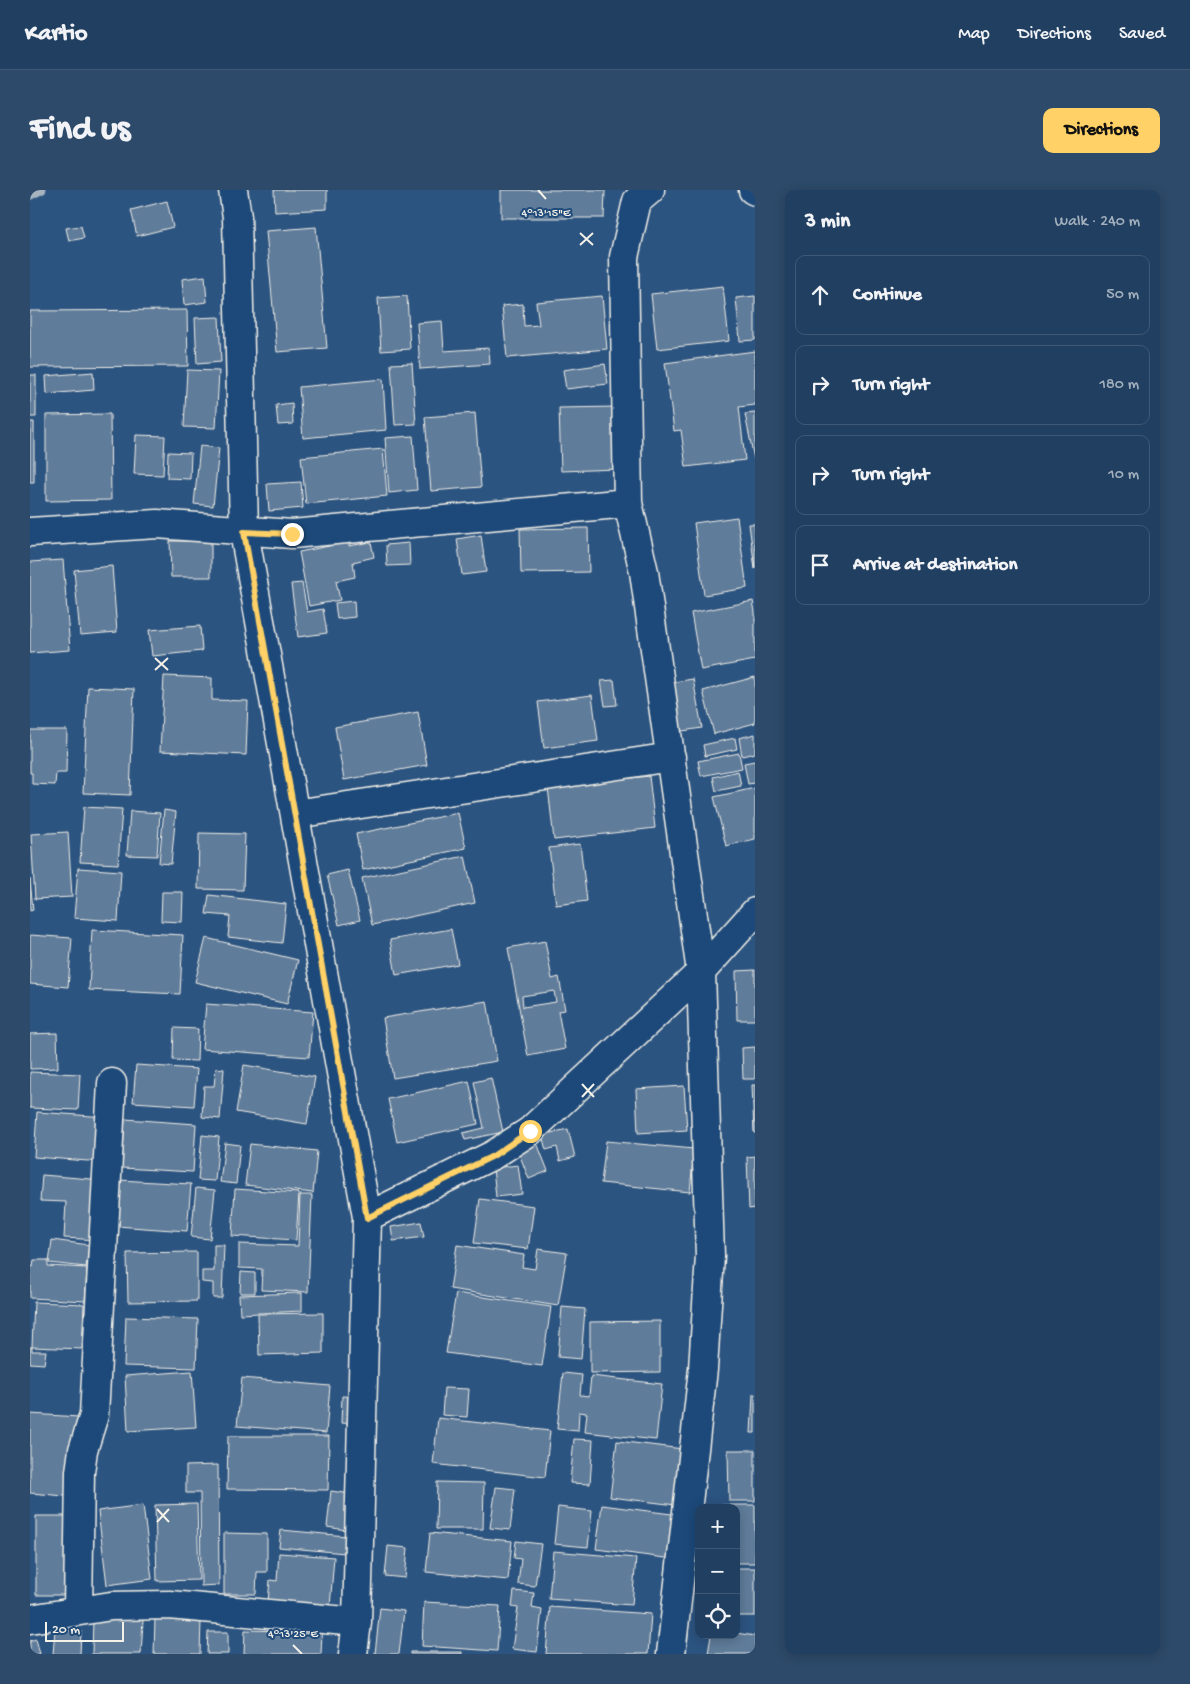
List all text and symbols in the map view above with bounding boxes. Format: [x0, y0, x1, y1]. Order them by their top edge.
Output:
text: Kartio [25, 20, 88, 49]
text: Map [958, 24, 990, 45]
text: Directions [1018, 24, 1091, 45]
text: Saved [1119, 24, 1165, 45]
button: Directions [1043, 108, 1160, 153]
text: Find us [30, 110, 130, 151]
text: 4°13'15"E [522, 207, 571, 221]
text: 3 min [805, 210, 850, 235]
text: Walk · 240 m [1055, 213, 1140, 232]
icon: ahead [806, 281, 834, 309]
text: Continue [853, 284, 922, 307]
text: 50 m [1106, 286, 1139, 305]
icon: right [806, 371, 834, 399]
text: Turn right [853, 374, 929, 397]
text: 180 m [1100, 376, 1139, 395]
icon: right [806, 461, 834, 489]
text: Turn right [853, 464, 929, 487]
text: 10 m [1108, 466, 1139, 485]
route end [281, 523, 304, 546]
icon: arrive [806, 551, 834, 579]
text: Arrive at destination [853, 554, 1017, 577]
route start [519, 1120, 542, 1143]
map controls [695, 1504, 740, 1639]
button: + [695, 1504, 740, 1549]
button: − [695, 1549, 740, 1594]
button: locate [695, 1594, 740, 1639]
scale bar [45, 1619, 124, 1642]
text: 20 m [52, 1622, 80, 1639]
text: 4°13'25"E [268, 1628, 318, 1642]

